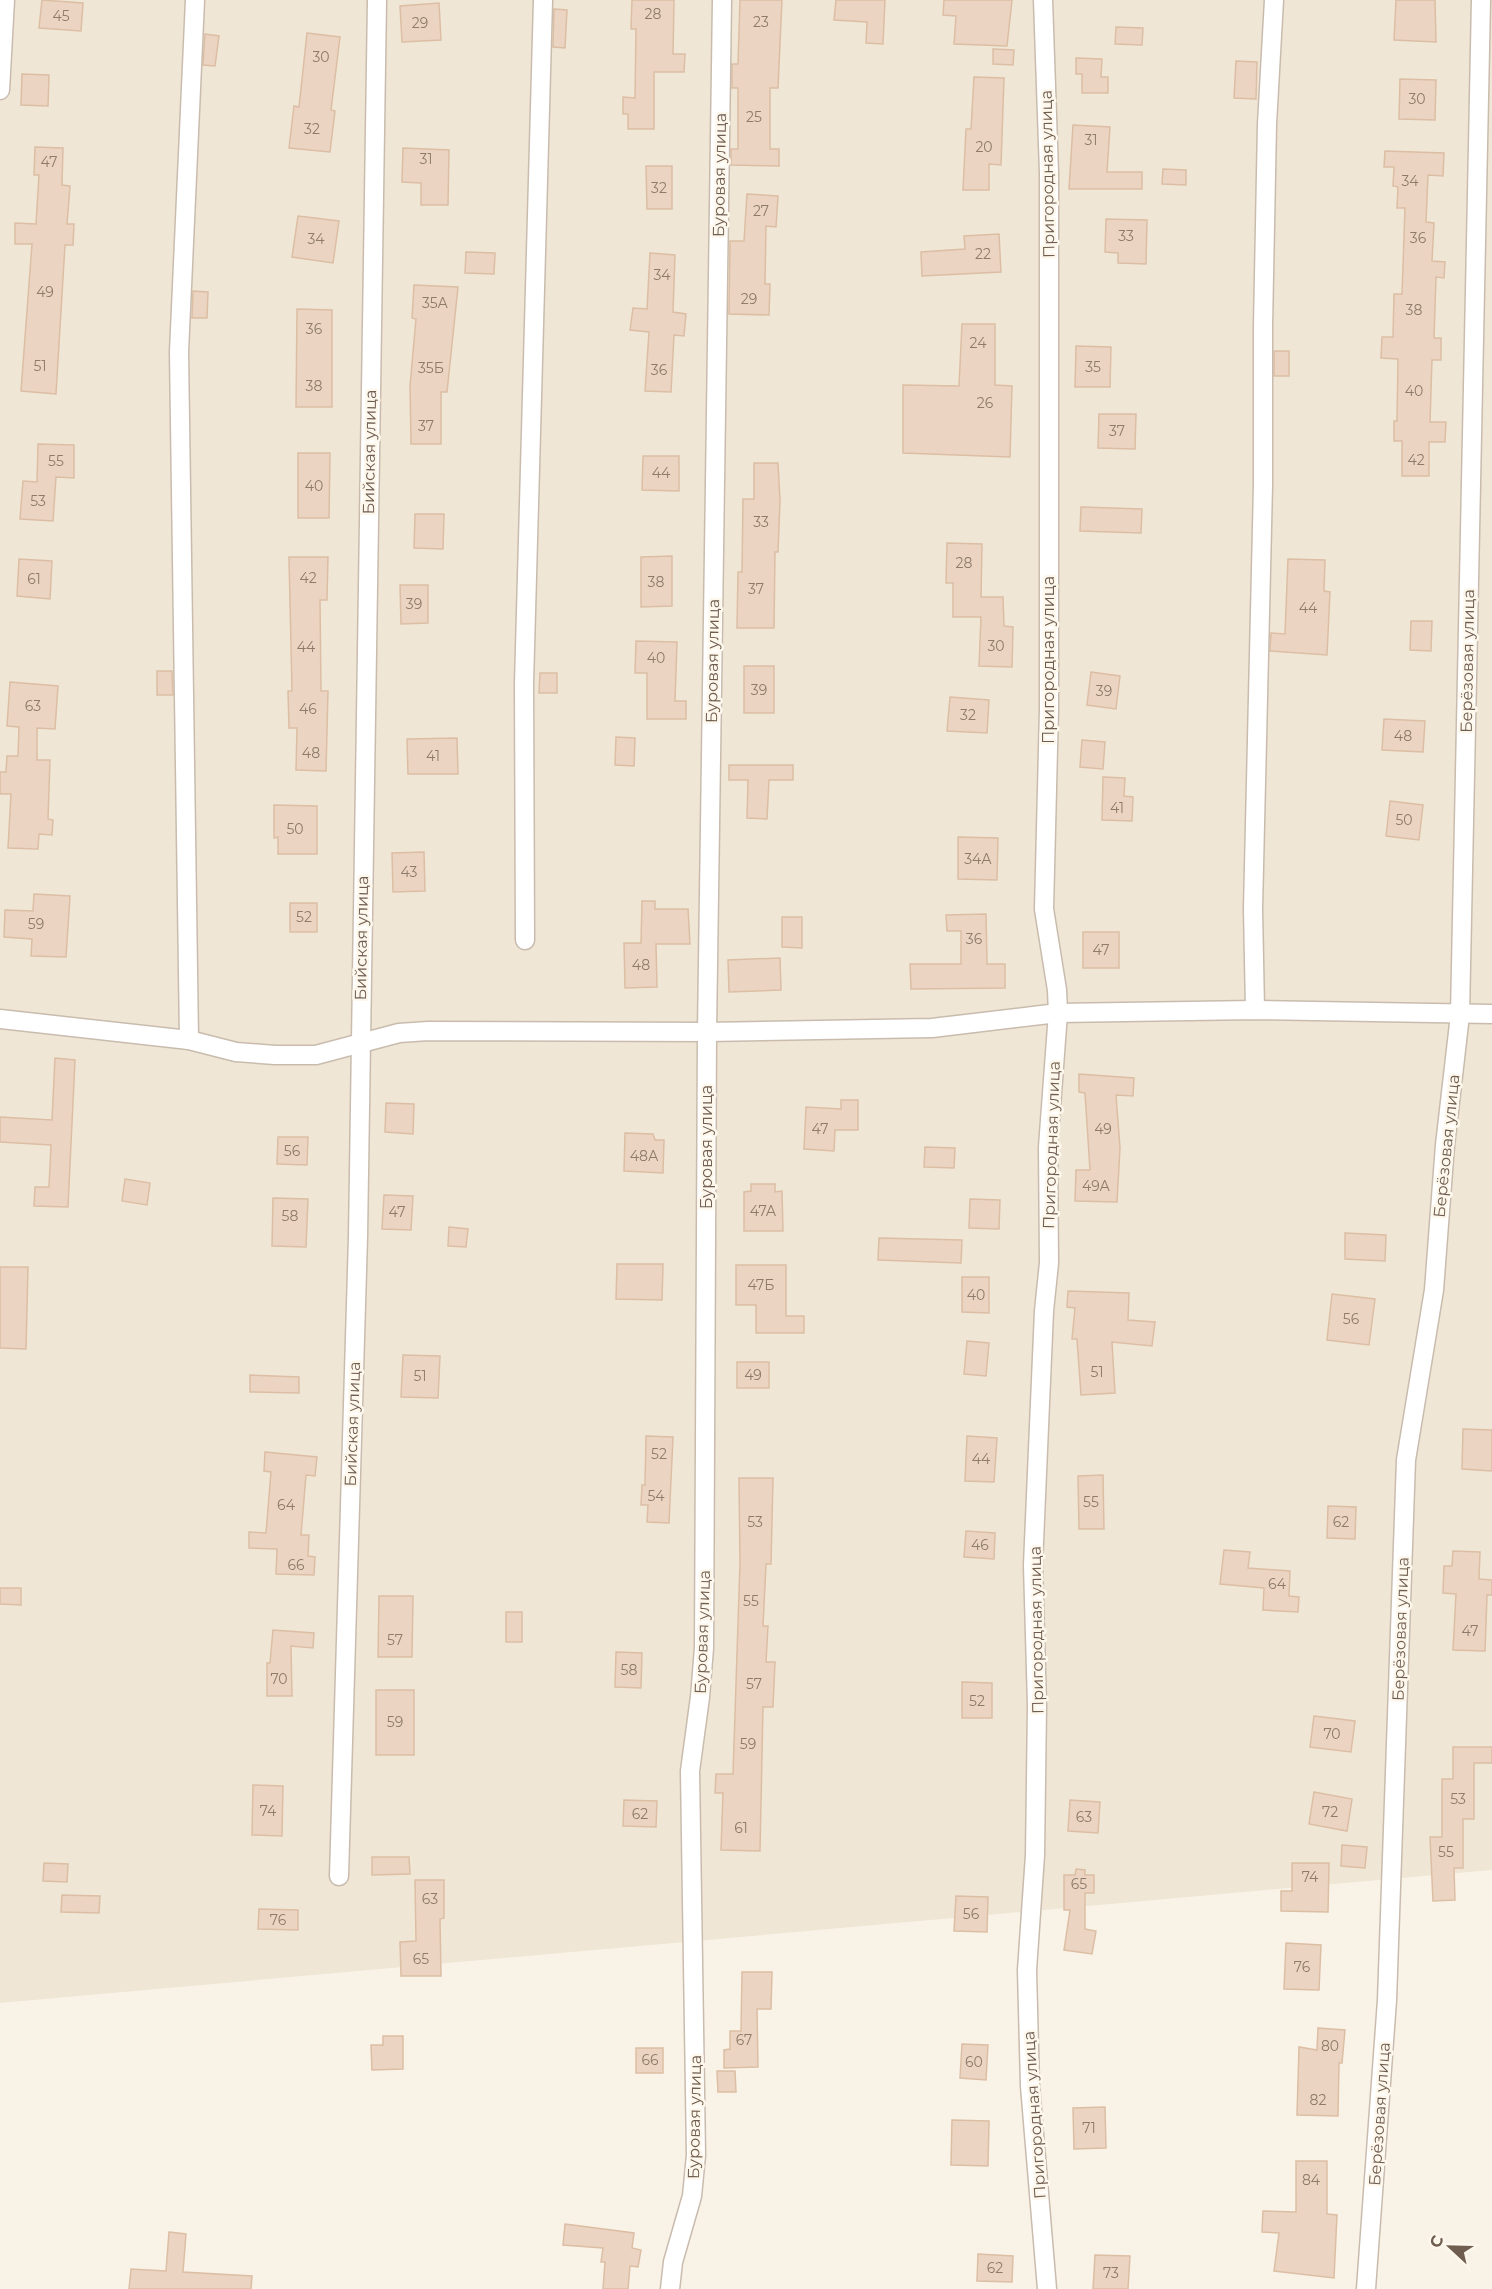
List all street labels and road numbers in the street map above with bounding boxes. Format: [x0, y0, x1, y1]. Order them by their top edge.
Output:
street label: Пригородная улица [1037, 90, 1058, 258]
street label: Буровая улица [709, 113, 730, 237]
street label: Бийская улица [359, 389, 380, 515]
street label: Пригородная улица [1039, 576, 1058, 744]
street label: Берёзовая улица [1457, 589, 1478, 733]
street label: Буровая улица [702, 599, 723, 723]
street label: Бийская улица [351, 875, 372, 1001]
street label: Пригородная улица [1039, 1061, 1064, 1229]
street label: Берёзовая улица [1430, 1073, 1463, 1219]
street label: Буровая улица [697, 1085, 716, 1209]
street label: Бийская улица [341, 1361, 364, 1487]
street label: Пригородная улица [1026, 1546, 1047, 1714]
street label: Берёзовая улица [1388, 1557, 1413, 1701]
street label: Буровая улица [691, 1570, 714, 1694]
street label: Пригородная улица [1019, 2030, 1050, 2199]
street label: Берёзовая улица [1365, 2042, 1394, 2187]
street label: Буровая улица [684, 2055, 705, 2179]

